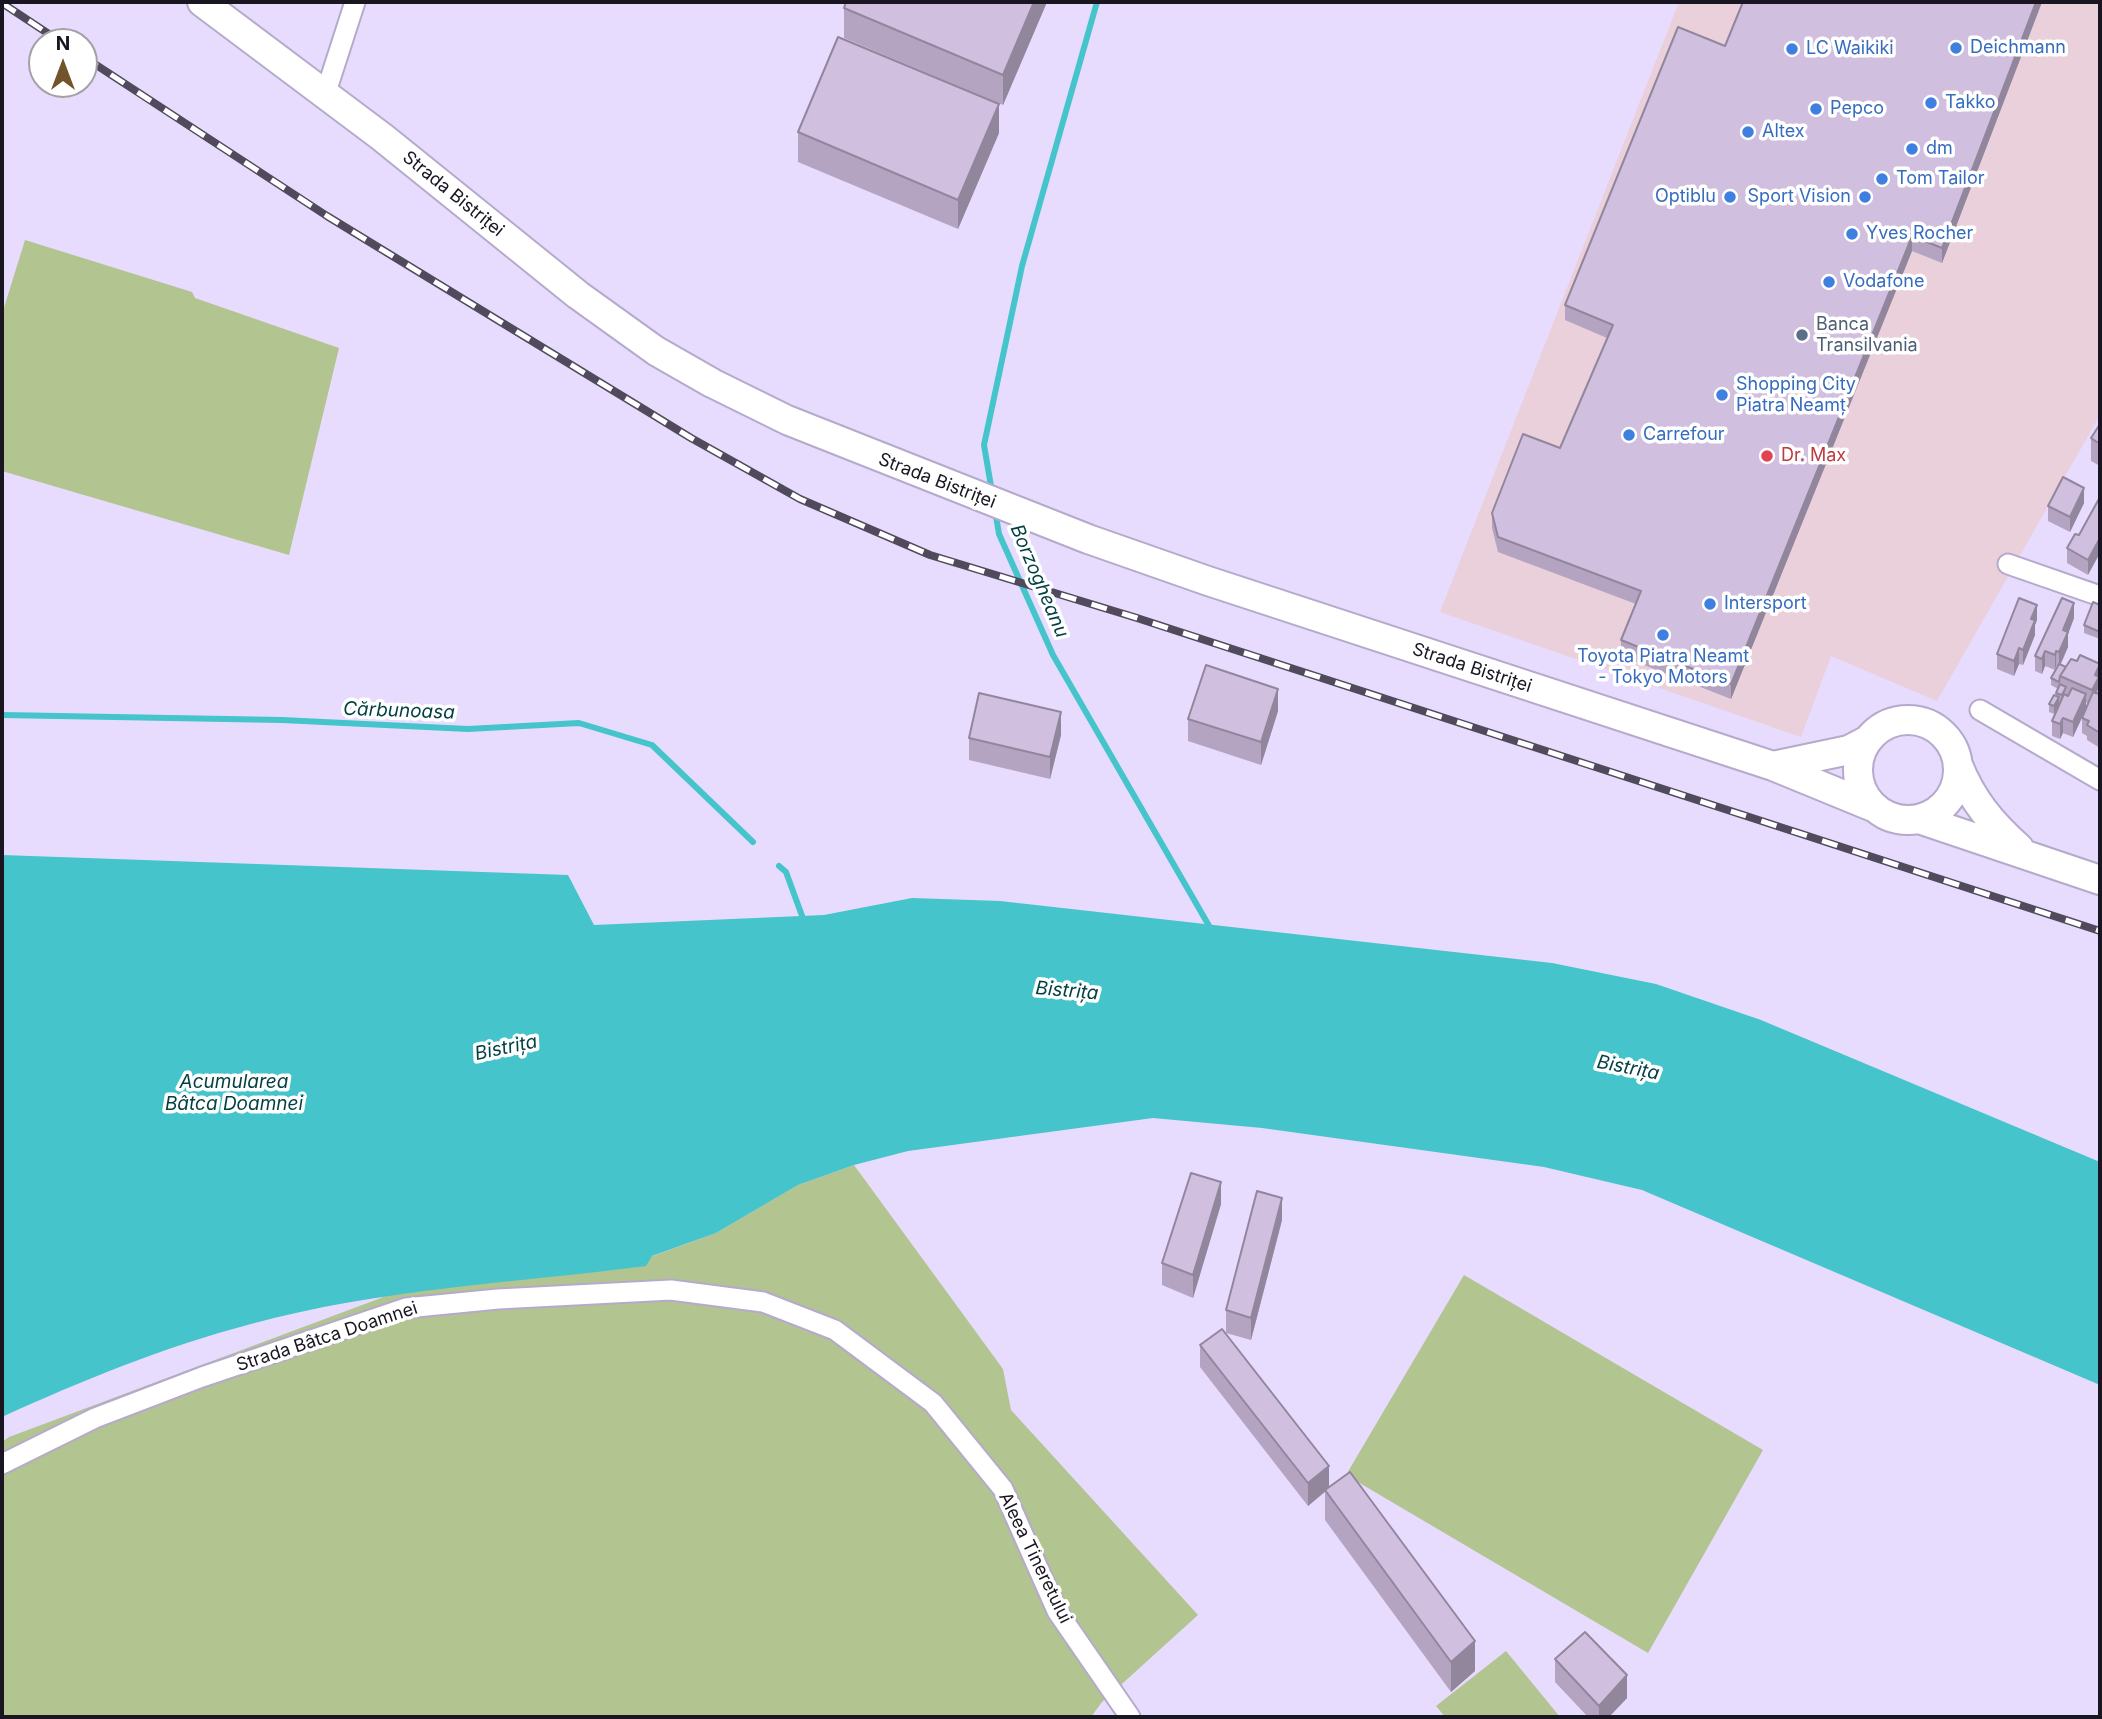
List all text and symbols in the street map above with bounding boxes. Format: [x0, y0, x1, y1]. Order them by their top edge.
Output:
north arrow [28, 28, 98, 98]
text: N [56, 32, 70, 55]
place label: Deichmann [1970, 37, 2066, 59]
place label: LC Waikiki [1806, 38, 1894, 60]
marker: Deichmann [1948, 40, 1964, 56]
marker: LC Waikiki [1784, 41, 1800, 57]
place label: Takko [1945, 92, 1996, 114]
marker: Takko [1923, 95, 1939, 111]
place label: Pepco [1830, 98, 1884, 120]
marker: Pepco [1808, 101, 1824, 117]
place label: Altex [1762, 121, 1805, 143]
marker: Altex [1740, 124, 1756, 140]
place label: dm [1926, 138, 1953, 160]
marker: dm [1904, 141, 1920, 157]
street label: Strada Bistriței [398, 147, 508, 241]
place label: Tom Tailor [1896, 168, 1985, 190]
marker: Tom Tailor [1874, 171, 1890, 187]
place label: Optiblu [1655, 186, 1716, 208]
place label: Sport Vision [1748, 186, 1851, 208]
marker: Optiblu [1722, 189, 1738, 205]
marker: Sport Vision [1857, 189, 1873, 205]
place label: Yves Rocher [1866, 223, 1973, 245]
marker: Yves Rocher [1844, 226, 1860, 242]
place label: Vodafone [1843, 271, 1924, 293]
marker: Vodafone [1821, 274, 1837, 290]
place label: Banca Transilvania [1816, 314, 1918, 356]
marker: Banca Transilvania [1794, 327, 1810, 343]
place label: Shopping City Piatra Neamț [1736, 374, 1856, 416]
marker: Shopping City Piatra Neamț [1714, 387, 1730, 403]
place label: Carrefour [1643, 424, 1725, 446]
marker: Carrefour [1621, 427, 1637, 443]
place label: Dr. Max [1781, 445, 1846, 467]
marker: Dr. Max [1759, 448, 1775, 464]
street label: Strada Bistriței [875, 449, 999, 513]
water label: Borzogheanu [1005, 521, 1073, 641]
place label: Intersport [1724, 593, 1807, 615]
marker: Intersport [1702, 596, 1718, 612]
marker: Toyota Piatra Neamt - Tokyo Motors [1655, 627, 1671, 643]
street label: Strada Bistriței [1410, 639, 1534, 697]
place label: Toyota Piatra Neamt - Tokyo Motors [1577, 646, 1749, 688]
water label: Cărbunoasa [343, 698, 455, 724]
water label: Bistrița [1035, 977, 1099, 1005]
water label: Bistrița [473, 1030, 539, 1066]
water label: Bistrița [1595, 1051, 1661, 1085]
water label: Acumularea Bâtca Doamnei [165, 1071, 303, 1115]
street label: Strada Bâtca Doamnei [234, 1298, 420, 1376]
street label: Aleea Tineretului [994, 1489, 1076, 1627]

